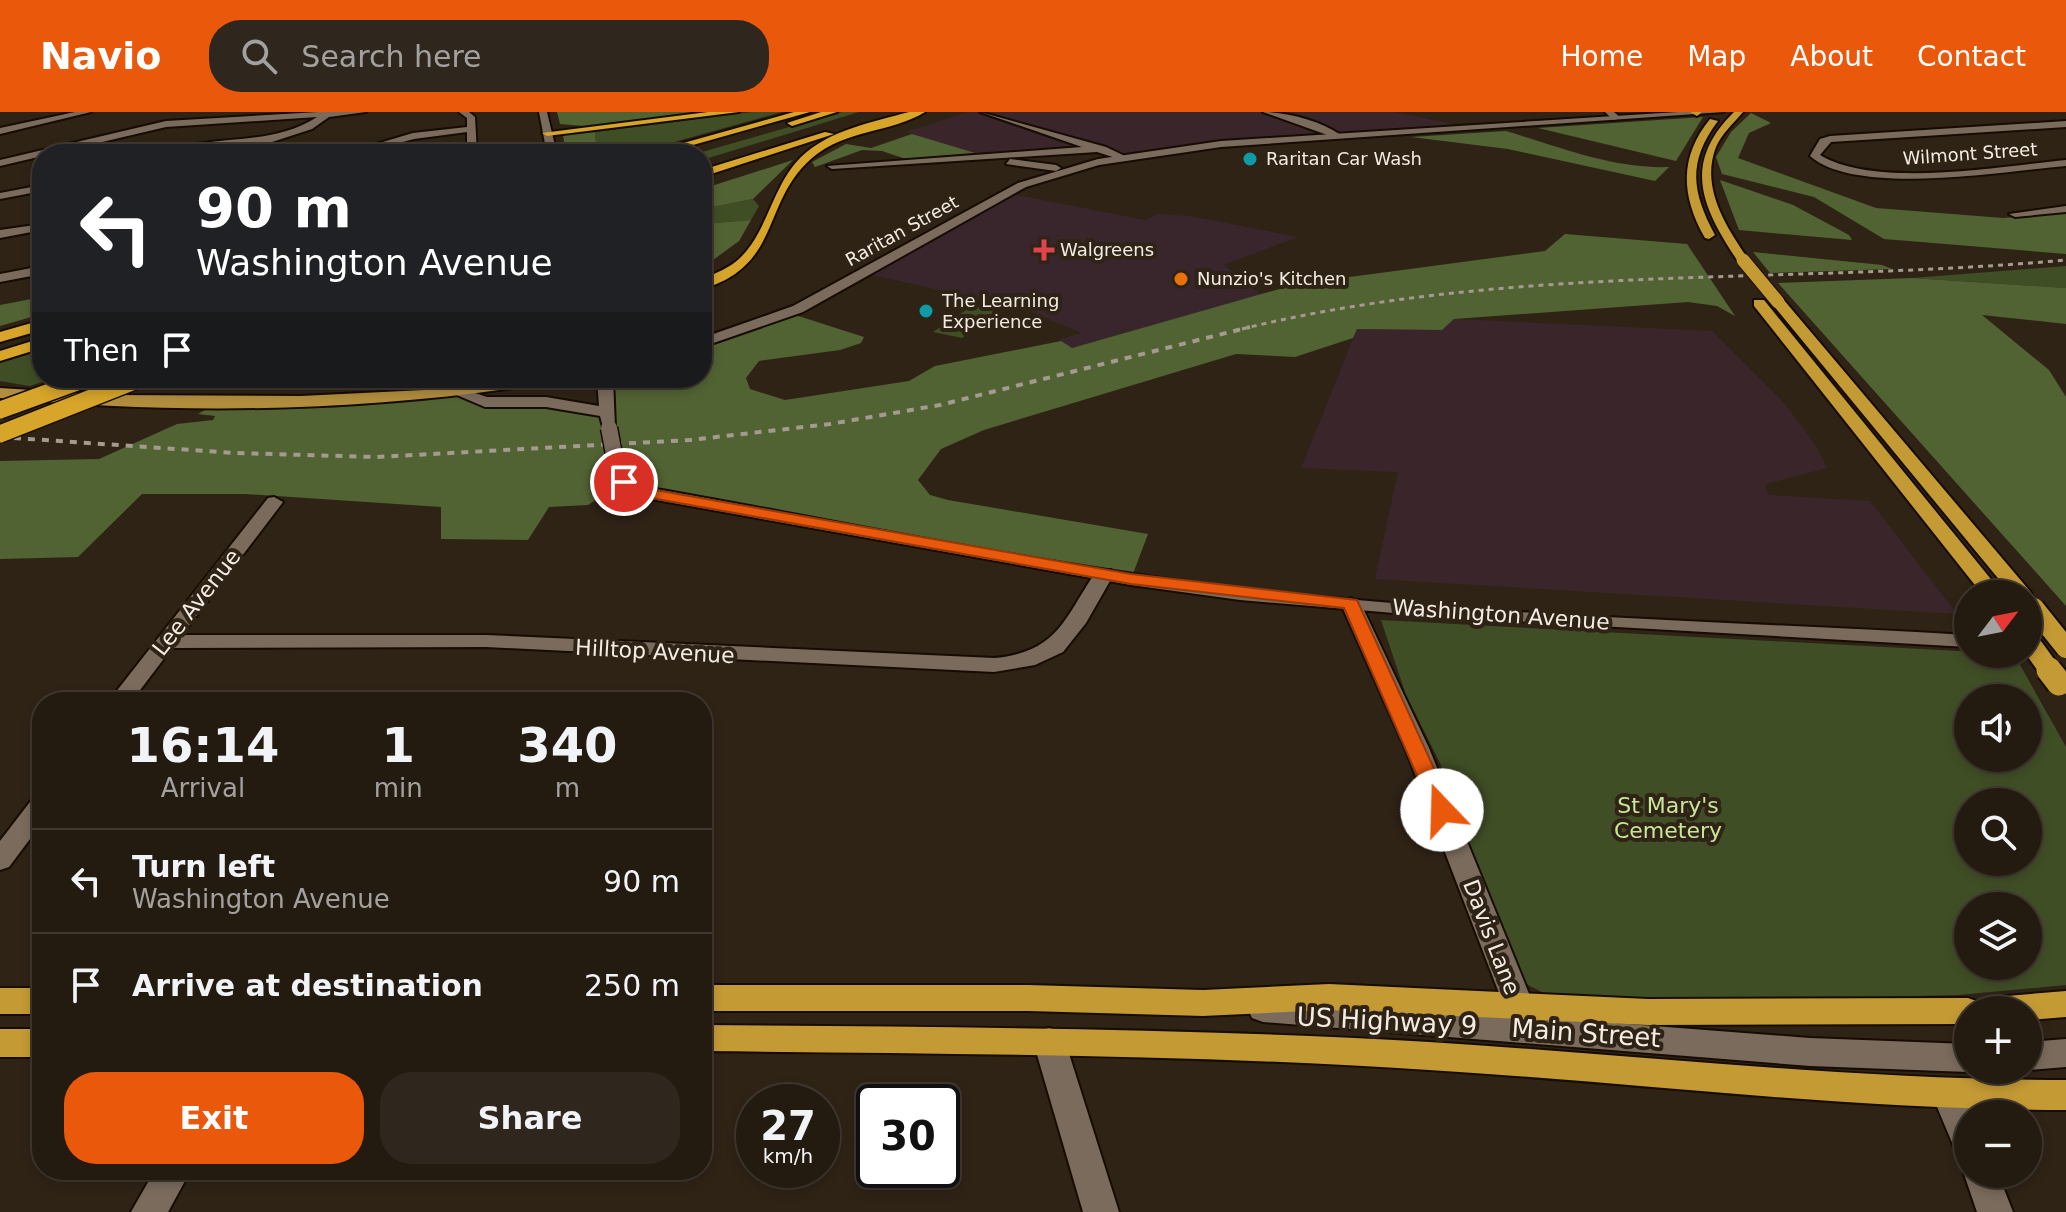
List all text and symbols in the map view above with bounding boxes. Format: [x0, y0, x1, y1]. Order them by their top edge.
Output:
search box [209, 20, 769, 92]
text: Navio [40, 34, 161, 78]
icon: search [237, 34, 281, 78]
text: Search here [301, 39, 482, 74]
text: Home [1560, 40, 1643, 73]
text: Map [1687, 40, 1746, 73]
text: About [1790, 40, 1873, 73]
text: Contact [1917, 40, 2026, 73]
street label: Wilmont Street [1902, 138, 2038, 169]
place label: Raritan Car Wash [1266, 148, 1422, 169]
marker: Raritan Car Wash [1241, 150, 1259, 168]
text: 90 m [196, 175, 352, 240]
icon: left [64, 176, 168, 280]
street label: Raritan Street [842, 191, 962, 270]
place label: Walgreens [1060, 239, 1154, 260]
marker: Walgreens [1035, 241, 1053, 259]
text: Washington Avenue [196, 242, 553, 283]
place label: Nunzio's Kitchen [1197, 268, 1346, 289]
marker: Nunzio's Kitchen [1172, 270, 1190, 288]
place label: The Learning Experience [941, 290, 1059, 332]
marker: The Learning Experience [917, 302, 935, 320]
icon: arrive [155, 328, 199, 372]
text: Then [64, 333, 139, 368]
pin [590, 448, 658, 516]
icon: arrive [602, 460, 646, 504]
street label: Lee Avenue [147, 544, 246, 660]
north arrow [1954, 580, 2042, 668]
map controls [1954, 580, 2042, 1188]
street label: Washington Avenue [1391, 594, 1611, 635]
street label: Hilltop Avenue [575, 635, 735, 668]
button: sound [1954, 684, 2042, 772]
text: 16:14 [126, 717, 279, 773]
text: 1 [382, 717, 415, 773]
text: 340 [517, 717, 617, 773]
position arrow [1400, 768, 1484, 852]
text: Arrival [161, 773, 245, 803]
text: min [374, 773, 423, 803]
text: m [555, 773, 580, 803]
button: search [1954, 788, 2042, 876]
park label: St Mary's Cemetery [1614, 793, 1722, 843]
text: Turn left [132, 849, 275, 884]
icon: left [64, 859, 108, 903]
text: 90 m [603, 864, 680, 899]
street label: Davis Lane [1458, 876, 1525, 998]
text: Washington Avenue [132, 884, 390, 914]
button: layers [1954, 892, 2042, 980]
icon: arrive [64, 963, 108, 1007]
text: Arrive at destination [132, 968, 483, 1003]
text: 250 m [584, 968, 680, 1003]
button: + [1954, 996, 2042, 1084]
street label: US Highway 9 [1296, 1001, 1478, 1041]
street label: Main Street [1510, 1013, 1662, 1053]
button: Exit [64, 1072, 364, 1164]
button: Share [380, 1072, 680, 1164]
speed limit sign: 30 [856, 1084, 960, 1188]
button: − [1954, 1100, 2042, 1188]
text: 27 [760, 1103, 816, 1149]
text: km/h [763, 1144, 813, 1168]

